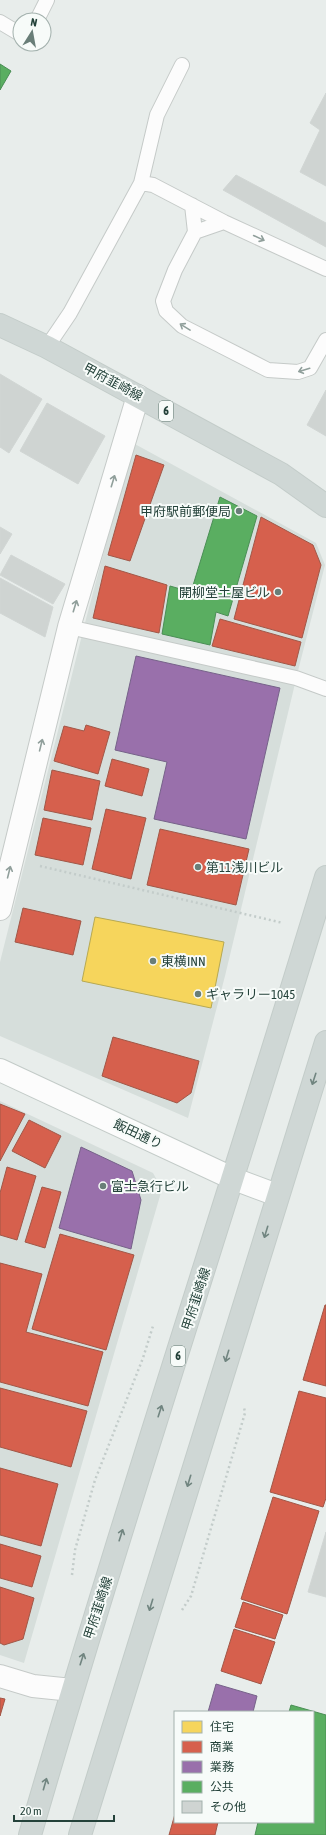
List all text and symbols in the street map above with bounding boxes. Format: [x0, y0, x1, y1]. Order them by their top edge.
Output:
north arrow [12, 12, 52, 52]
text: N [30, 16, 38, 29]
one-way arrow [253, 235, 265, 242]
one-way arrow [179, 322, 191, 330]
street label: 甲府韮崎線 [81, 360, 145, 404]
one-way arrow [297, 367, 310, 374]
road number: 6 [159, 401, 173, 421]
one-way arrow [110, 475, 117, 488]
place label: 甲府駅前郵便局 [140, 504, 231, 519]
marker: 甲府駅前郵便局 [234, 506, 244, 516]
place label: 開柳堂土屋ビル [179, 585, 270, 600]
marker: 開柳堂土屋ビル [273, 587, 283, 597]
one-way arrow [72, 599, 79, 612]
one-way arrow [37, 739, 45, 752]
place label: 第11浅川ビル [206, 860, 283, 875]
marker: 第11浅川ビル [193, 862, 203, 872]
one-way arrow [6, 865, 14, 878]
place label: 東横INN [161, 954, 206, 969]
marker: 東横INN [148, 956, 158, 966]
place label: ギャラリー1045 [206, 987, 295, 1002]
marker: ギャラリー1045 [193, 989, 203, 999]
one-way arrow [310, 1072, 317, 1085]
street label: 飯田通り [111, 1116, 165, 1152]
place label: 富士急行ビル [111, 1179, 189, 1194]
marker: 富士急行ビル [98, 1181, 108, 1191]
one-way arrow [262, 1226, 269, 1239]
street label: 甲府韮崎線 [179, 1266, 213, 1332]
road number: 6 [171, 1346, 185, 1366]
one-way arrow [223, 1350, 231, 1362]
one-way arrow [157, 1405, 164, 1418]
one-way arrow [185, 1474, 192, 1487]
one-way arrow [118, 1529, 125, 1542]
street label: 甲府韮崎線 [81, 1575, 115, 1641]
one-way arrow [147, 1598, 154, 1611]
one-way arrow [79, 1653, 86, 1666]
legend [174, 1711, 314, 1823]
text: 住宅 [210, 1720, 234, 1734]
text: 商業 [210, 1740, 234, 1754]
text: 業務 [210, 1760, 234, 1774]
one-way arrow [42, 1778, 49, 1791]
text: 公共 [210, 1780, 234, 1794]
scale bar [14, 1797, 114, 1823]
text: その他 [210, 1800, 246, 1814]
text: 20 m [20, 1804, 42, 1818]

